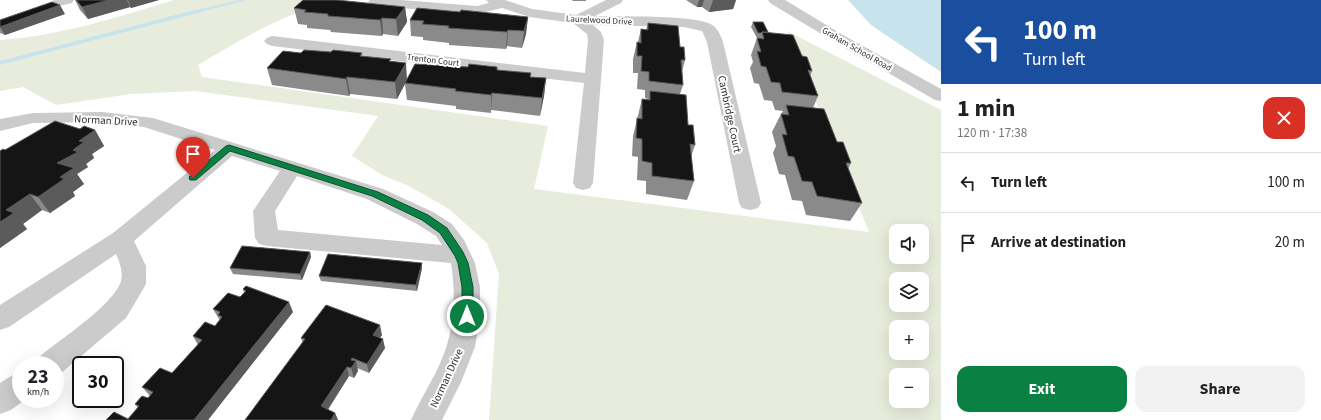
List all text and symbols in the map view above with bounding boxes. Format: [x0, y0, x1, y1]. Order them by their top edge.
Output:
text: 100 m [1023, 10, 1097, 50]
street label: Laurelwood Drive [566, 12, 633, 29]
icon: left [957, 16, 1009, 68]
street label: Graham School Road [819, 24, 894, 75]
text: Turn left [1023, 47, 1085, 72]
street label: Trenton Court [406, 51, 460, 70]
street label: Cambridge Court [714, 74, 745, 154]
text: 1 min [957, 91, 1015, 126]
button: close [1263, 97, 1305, 139]
street label: Norman Drive [74, 111, 139, 130]
text: 120 m · 17:38 [957, 124, 1027, 142]
pin [176, 137, 210, 178]
icon: arrive [182, 143, 204, 165]
icon: left [957, 172, 979, 194]
text: Turn left [991, 172, 1047, 193]
text: 100 m [1267, 172, 1305, 193]
map controls [889, 224, 929, 408]
button: sound [889, 224, 929, 264]
icon: arrive [957, 232, 979, 254]
text: Arrive at destination [991, 232, 1126, 253]
text: 20 m [1275, 232, 1305, 253]
button: layers [889, 272, 929, 312]
position arrow [446, 295, 488, 337]
button: + [889, 320, 929, 360]
street label: Norman Drive [426, 346, 467, 410]
speed limit sign: 30 [72, 356, 124, 408]
text: 23 [27, 363, 49, 391]
button: Exit [957, 366, 1127, 412]
button: Share [1135, 366, 1305, 412]
button: − [889, 368, 929, 408]
text: km/h [27, 385, 49, 399]

